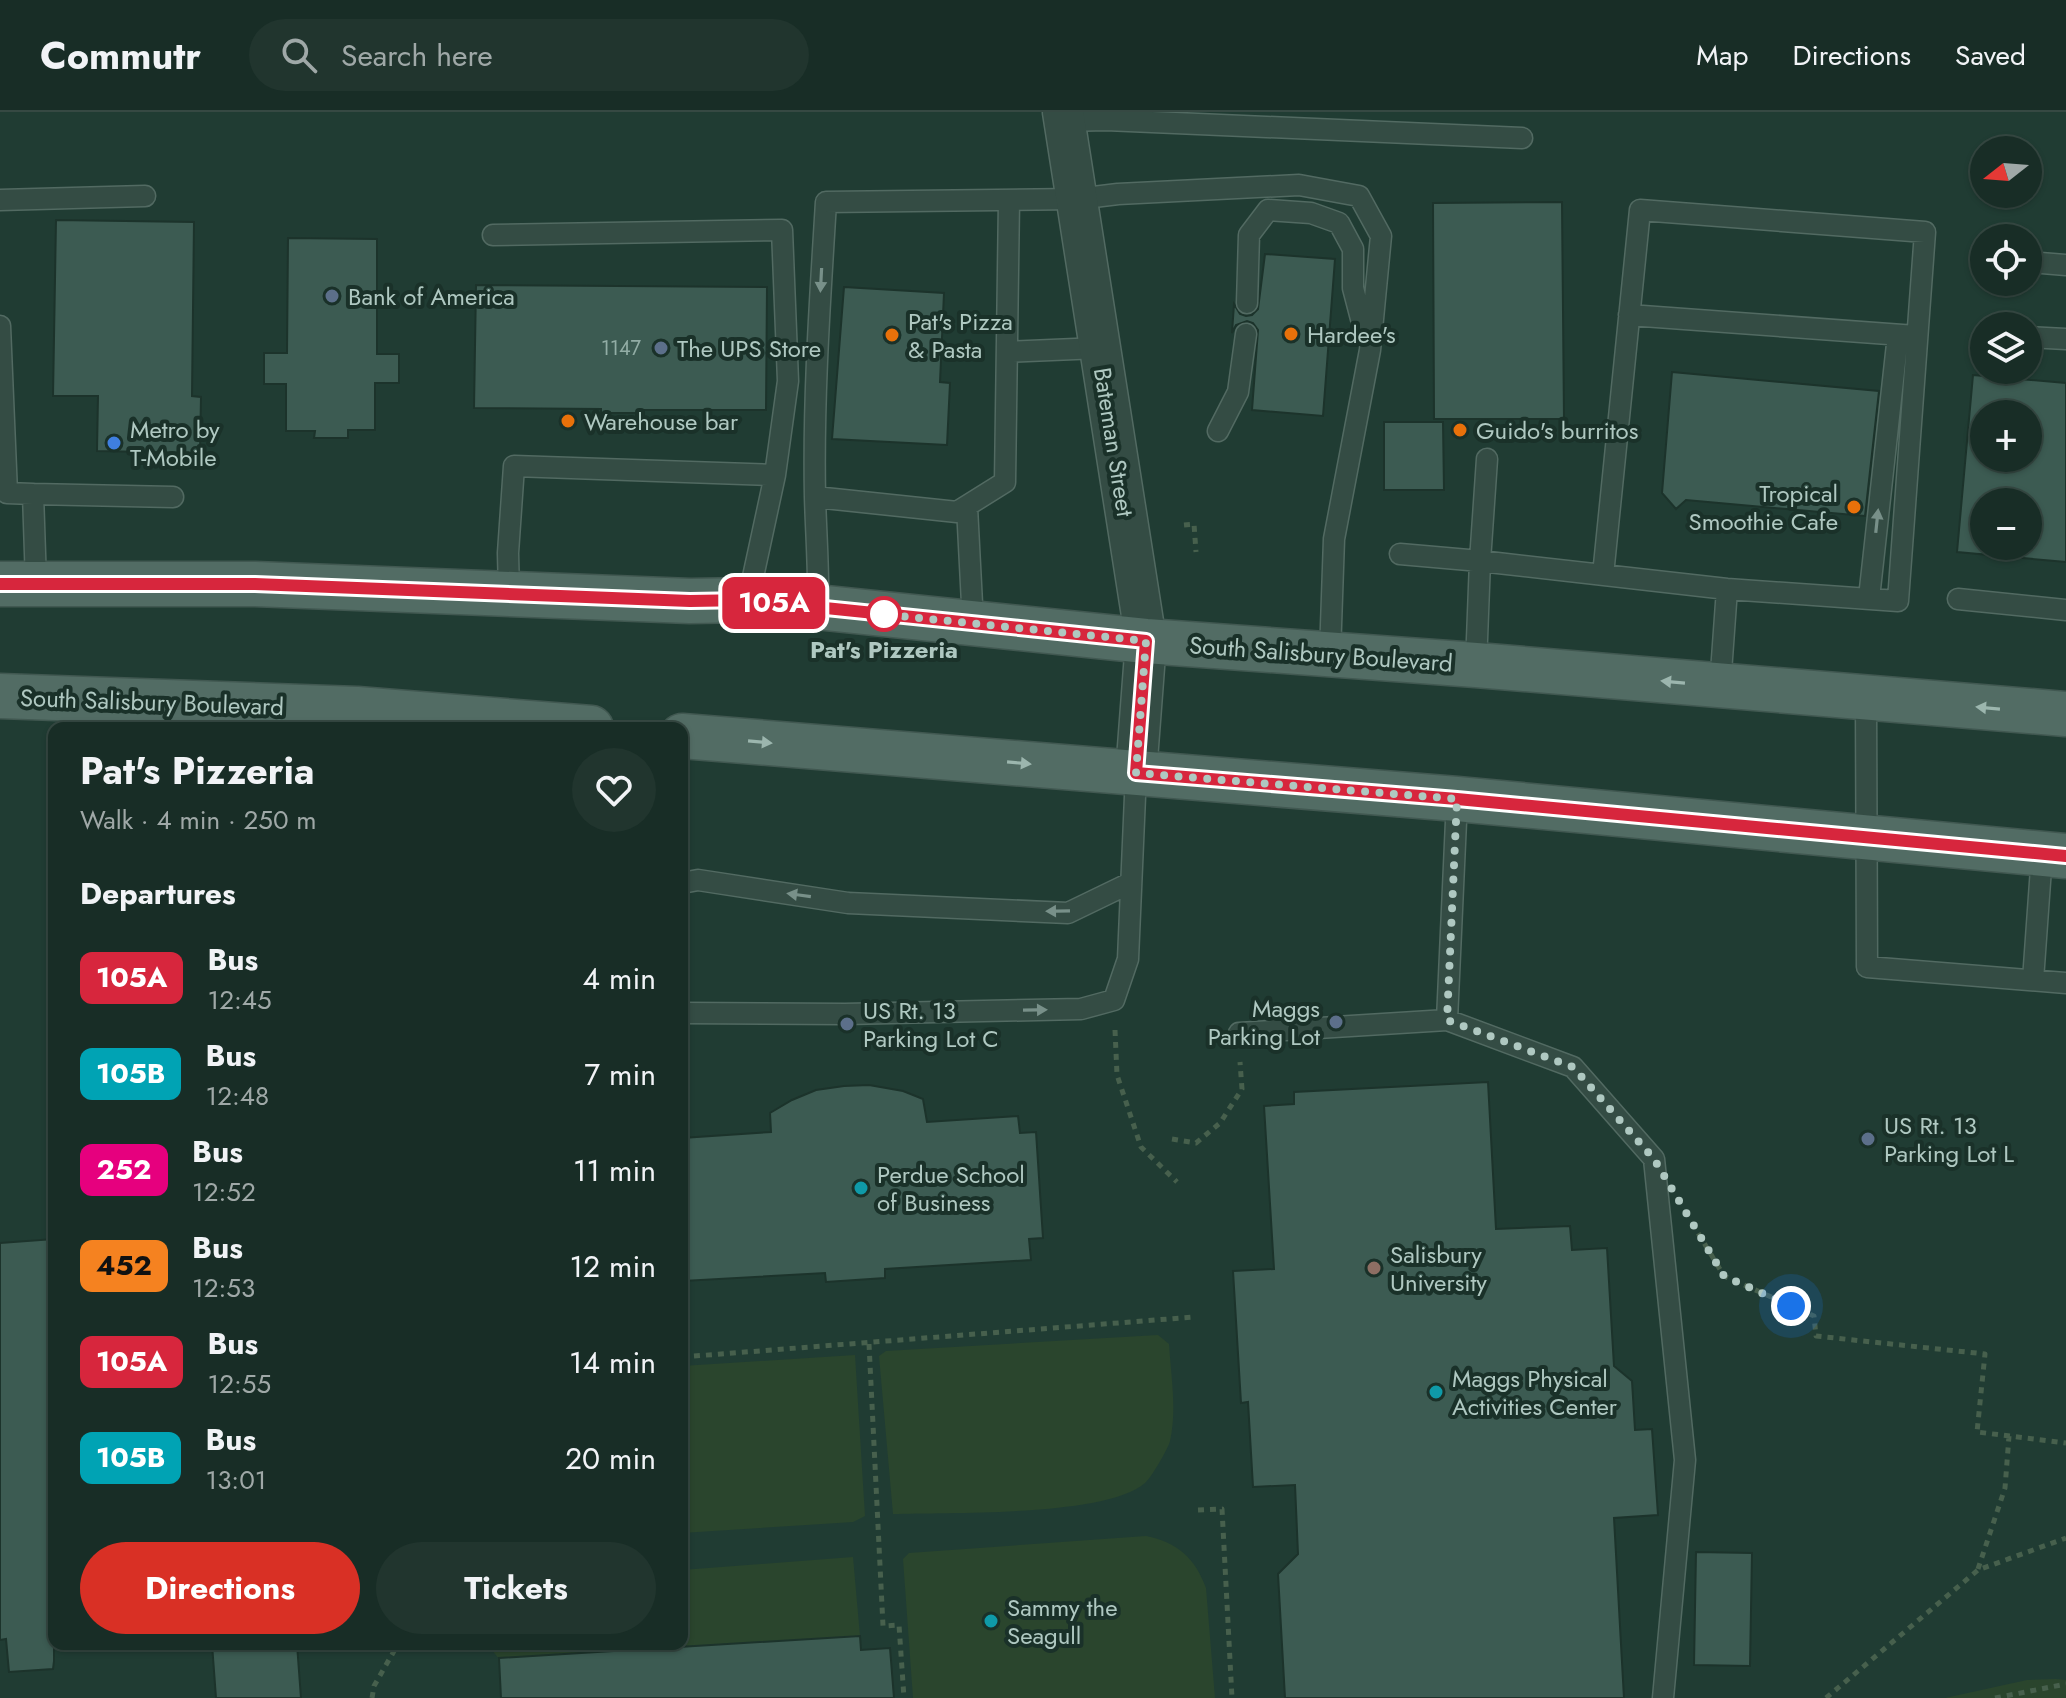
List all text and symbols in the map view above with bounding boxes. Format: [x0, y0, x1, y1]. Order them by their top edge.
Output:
search box [249, 19, 809, 91]
text: Commutr [40, 28, 201, 83]
icon: search [277, 33, 321, 77]
text: Search here [341, 34, 493, 77]
text: Map [1696, 35, 1748, 76]
text: Directions [1792, 35, 1911, 76]
text: Saved [1955, 35, 2026, 76]
north arrow [1970, 136, 2042, 208]
map controls [1970, 136, 2042, 560]
button: locate [1970, 224, 2042, 296]
one-way arrow [814, 268, 827, 293]
place label: Bank of America [348, 279, 515, 314]
marker: Bank of America [323, 287, 341, 305]
place label: Pat's Pizza & Pasta [908, 304, 1013, 367]
button: layers [1970, 312, 2042, 384]
place label: Hardee's [1307, 317, 1396, 352]
marker: Hardee's [1282, 325, 1300, 343]
marker: Pat's Pizza & Pasta [883, 326, 901, 344]
place label: The UPS Store [677, 331, 821, 366]
house number: 1147 [601, 334, 642, 363]
marker: The UPS Store [652, 339, 670, 357]
street label: Bateman Street [1085, 365, 1143, 519]
button: + [1970, 400, 2042, 472]
place label: Warehouse bar [584, 404, 739, 439]
place label: Metro by T-Mobile [130, 412, 220, 475]
marker: Warehouse bar [559, 412, 577, 430]
place label: Guido's burritos [1476, 413, 1638, 448]
marker: Guido's burritos [1451, 421, 1469, 439]
marker: Metro by T-Mobile [105, 434, 123, 452]
place label: Tropical Smoothie Cafe [1689, 476, 1838, 539]
button: − [1970, 488, 2042, 560]
marker: Tropical Smoothie Cafe [1845, 498, 1863, 516]
one-way arrow [1871, 508, 1884, 533]
line badge: 105A [718, 577, 830, 629]
text: 105A [738, 582, 810, 623]
marker: Pat's Pizzeria [867, 597, 901, 631]
street label: South Salisbury Boulevard [1188, 627, 1454, 681]
place label: Pat's Pizzeria [810, 632, 958, 667]
one-way arrow [1660, 675, 1685, 688]
street label: South Salisbury Boulevard [19, 680, 285, 724]
one-way arrow [1975, 701, 2000, 714]
one-way arrow [748, 736, 773, 749]
text: Pat's Pizzeria [80, 743, 314, 798]
button: heart [572, 748, 656, 832]
one-way arrow [1007, 757, 1032, 770]
text: Walk · 4 min · 250 m [80, 801, 317, 839]
text: Departures [80, 872, 236, 915]
one-way arrow [787, 889, 812, 901]
one-way arrow [1045, 905, 1071, 918]
text: Bus [207, 938, 258, 981]
text: 105A [96, 957, 167, 998]
text: 4 min [583, 957, 656, 1000]
text: 12:45 [207, 981, 272, 1019]
place label: Maggs Parking Lot [1208, 991, 1320, 1054]
place label: US Rt. 13 Parking Lot C [863, 993, 999, 1056]
one-way arrow [1023, 1003, 1048, 1016]
marker: Maggs Parking Lot [1327, 1013, 1345, 1031]
marker: US Rt. 13 Parking Lot C [838, 1015, 856, 1033]
text: Bus [205, 1034, 256, 1077]
text: 105B [96, 1053, 165, 1094]
text: 7 min [584, 1053, 656, 1096]
text: 12:48 [205, 1077, 269, 1115]
place label: US Rt. 13 Parking Lot L [1884, 1108, 2014, 1171]
text: Bus [192, 1130, 243, 1173]
marker: US Rt. 13 Parking Lot L [1859, 1130, 1877, 1148]
text: 252 [97, 1149, 151, 1190]
text: 11 min [573, 1149, 656, 1192]
place label: Perdue School of Business [877, 1157, 1025, 1220]
text: 12:52 [192, 1173, 256, 1211]
marker: Perdue School of Business [852, 1179, 870, 1197]
text: Bus [192, 1226, 243, 1269]
place label: Salisbury University [1390, 1237, 1487, 1300]
text: 452 [96, 1245, 152, 1286]
text: 12 min [569, 1245, 656, 1288]
marker: Salisbury University [1365, 1259, 1383, 1277]
text: 12:53 [192, 1269, 255, 1307]
your location [1771, 1286, 1811, 1326]
text: Bus [207, 1322, 258, 1365]
text: 105A [96, 1341, 167, 1382]
text: 14 min [569, 1341, 656, 1384]
place label: Maggs Physical Activities Center [1452, 1361, 1618, 1424]
text: 12:55 [207, 1365, 271, 1403]
marker: Maggs Physical Activities Center [1427, 1383, 1445, 1401]
text: Bus [205, 1418, 256, 1461]
text: 105B [96, 1437, 165, 1478]
text: 20 min [565, 1437, 656, 1480]
text: 13:01 [205, 1461, 266, 1499]
button: Directions [80, 1542, 360, 1634]
button: Tickets [376, 1542, 656, 1634]
place label: Sammy the Seagull [1007, 1590, 1118, 1653]
marker: Sammy the Seagull [982, 1612, 1000, 1630]

